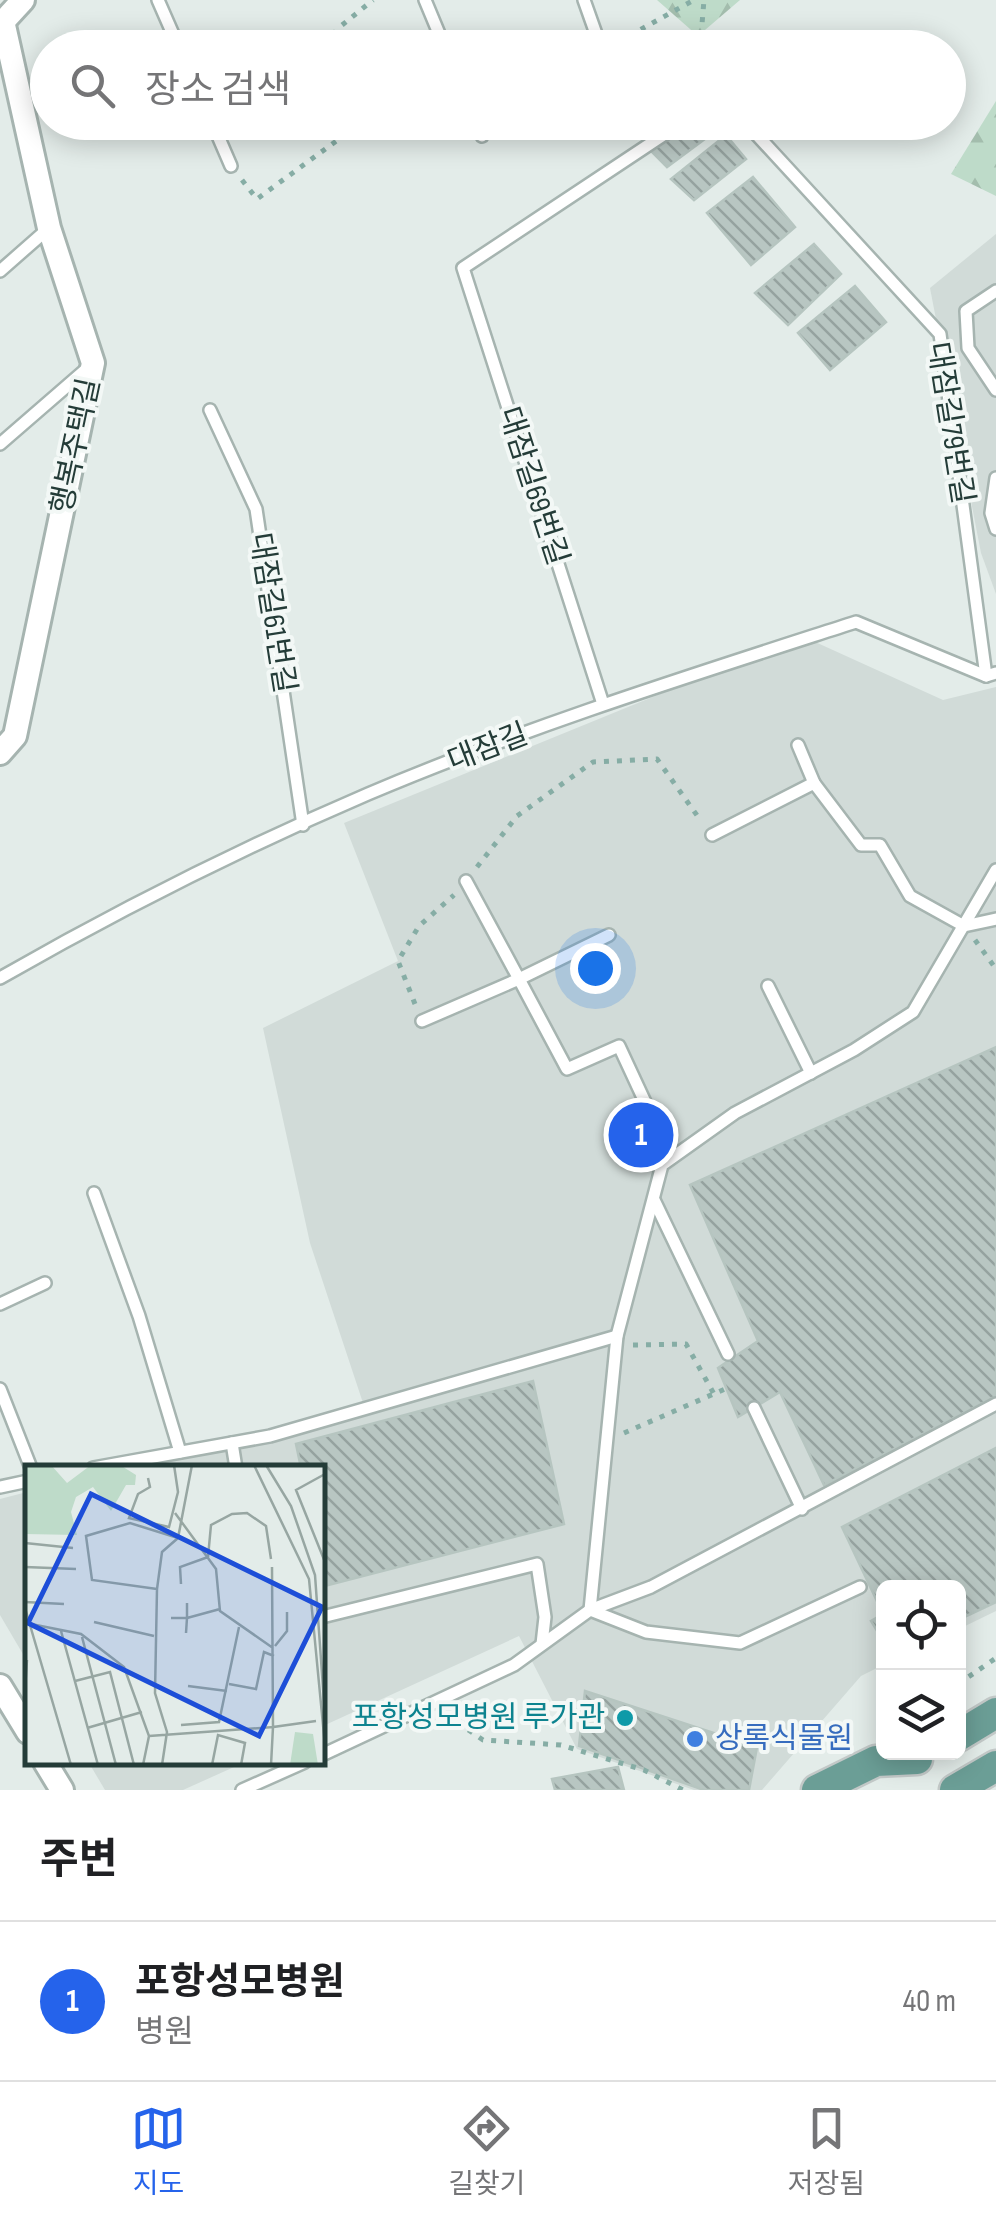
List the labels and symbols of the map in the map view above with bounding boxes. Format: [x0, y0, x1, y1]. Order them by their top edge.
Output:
street label: 대잠길79번길 [919, 340, 981, 506]
street label: 행복주택길 [44, 375, 108, 517]
street label: 대잠길69번길 [491, 402, 575, 570]
street label: 대잠길61번길 [242, 530, 302, 696]
street label: 대잠길 [443, 716, 533, 780]
your location [570, 943, 621, 994]
pin: 1 [608, 1098, 674, 1172]
inset map [25, 1465, 325, 1765]
place label: 포항성모병원 루가관 [352, 1700, 605, 1736]
marker: 포항성모병원 루가관 [614, 1707, 636, 1729]
place label: 상록식물원 [715, 1721, 853, 1757]
marker: 상록식물원 [684, 1728, 706, 1750]

